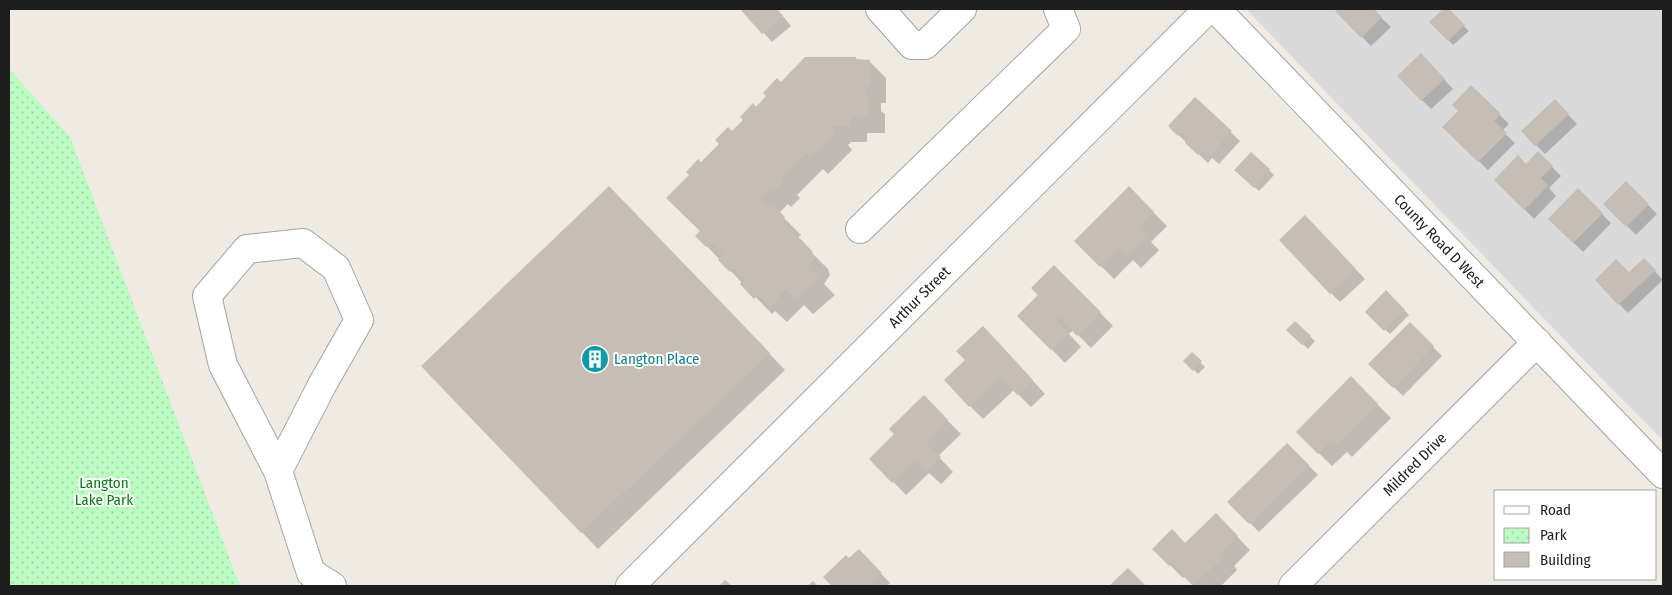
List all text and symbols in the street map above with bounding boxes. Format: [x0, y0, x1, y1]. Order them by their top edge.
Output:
street label: County Road D West [1390, 191, 1488, 292]
street label: Arthur Street [885, 263, 954, 332]
building icon: Langton Place [580, 344, 610, 374]
place label: Langton Place [614, 350, 699, 368]
street label: Mildred Drive [1379, 429, 1450, 500]
park label: Langton Lake Park [75, 474, 133, 509]
legend [1494, 490, 1657, 580]
text: Road [1540, 501, 1571, 519]
text: Park [1540, 526, 1567, 544]
text: Building [1540, 551, 1591, 569]

